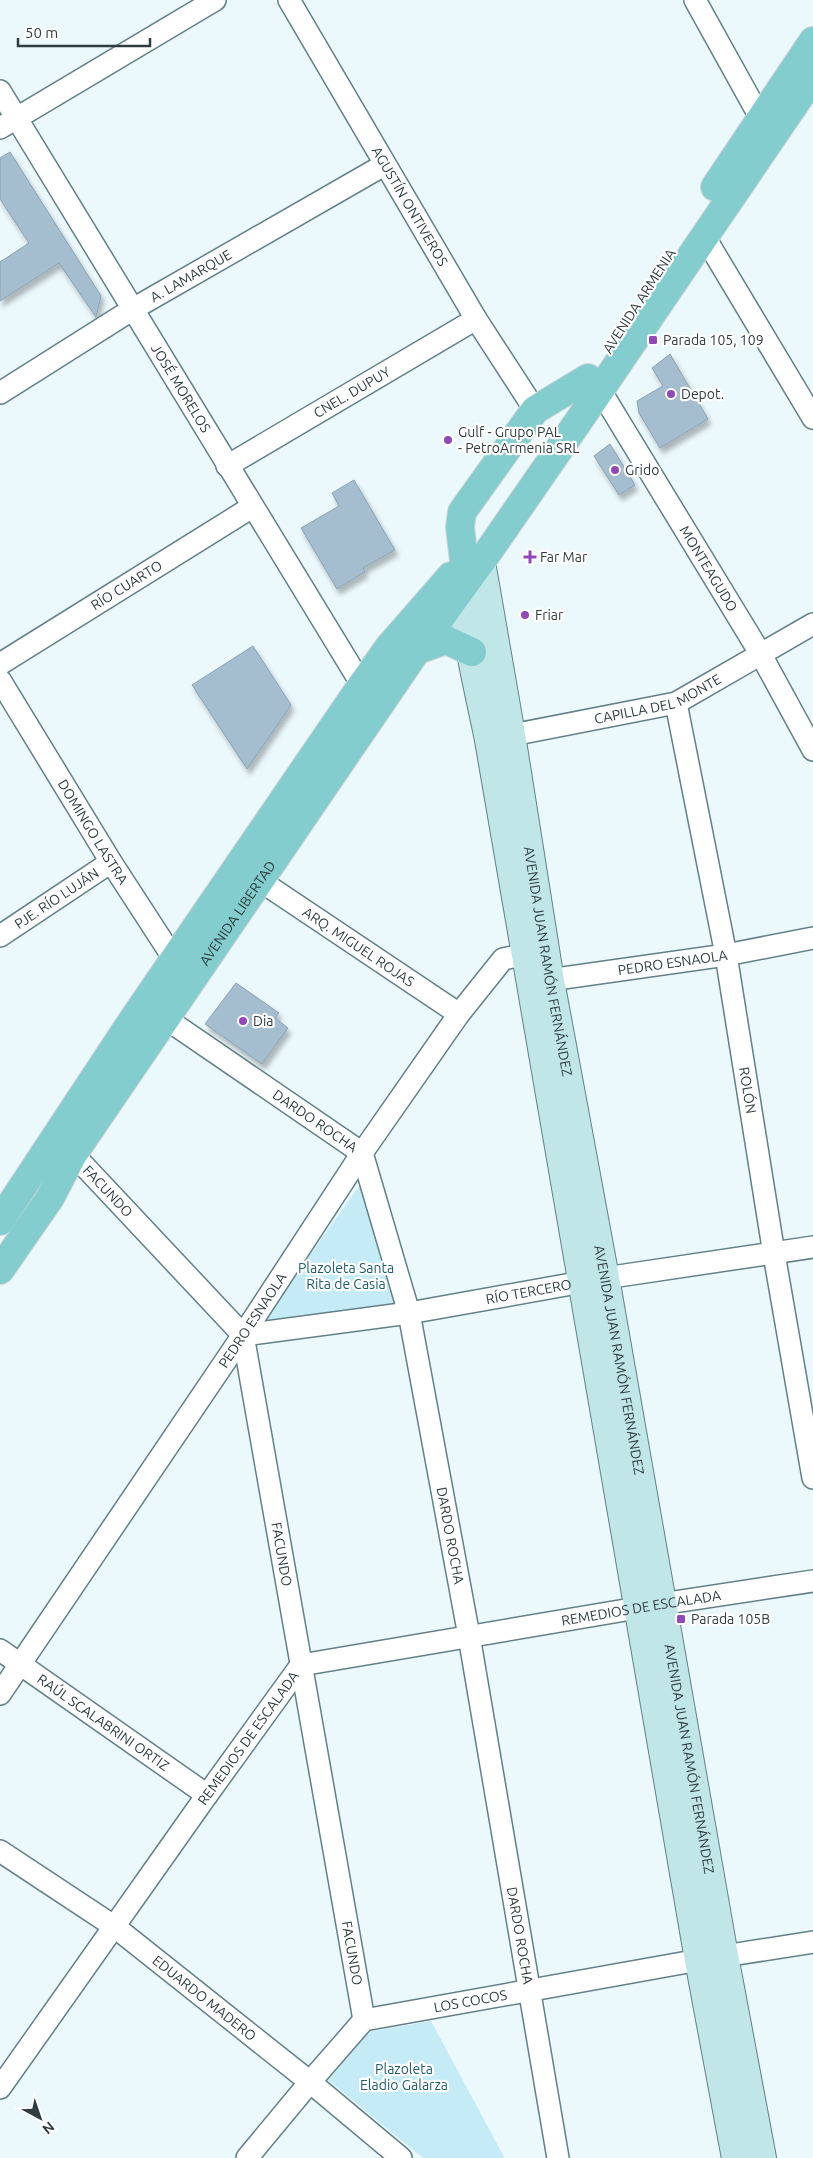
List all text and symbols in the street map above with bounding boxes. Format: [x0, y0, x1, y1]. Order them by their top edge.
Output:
scale bar [18, 15, 150, 47]
text: 50 m [25, 24, 58, 41]
street label: AGUSTÍN ONTIVEROS [369, 144, 451, 269]
street label: A. LAMARQUE [147, 246, 234, 305]
street label: AVENIDA ARMENIA [599, 246, 679, 356]
place label: Parada 105, 109 [663, 332, 764, 348]
marker: Parada 105, 109 [647, 334, 659, 346]
street label: JOSÉ MORELOS [148, 341, 214, 435]
street label: CNEL. DUPUY [311, 364, 393, 421]
place label: Depot. [681, 386, 724, 402]
marker: Depot. [665, 388, 677, 400]
place label: Gulf - Grupo PAL - PetroArmenia SRL [458, 424, 579, 456]
marker: Gulf - Grupo PAL - PetroArmenia SRL [442, 434, 454, 446]
place label: Grido [625, 462, 659, 478]
marker: Grido [609, 464, 621, 476]
street label: MONTEAGUDO [676, 523, 741, 614]
place label: Far Mar [540, 549, 588, 565]
marker: Far Mar [524, 551, 536, 563]
street label: RÍO CUARTO [88, 557, 165, 613]
place label: Friar [535, 607, 564, 623]
marker: Friar [519, 609, 531, 621]
street label: CAPILLA DEL MONTE [593, 671, 724, 727]
street label: DOMINGO LASTRA [55, 777, 131, 887]
street label: AVENIDA JUAN RAMÓN FERNÁNDEZ [521, 845, 576, 1078]
street label: AVENIDA LIBERTAD [196, 858, 279, 968]
street label: PJE. RÍO LUJÁN [11, 865, 102, 932]
street label: ARQ. MIGUEL ROJAS [300, 904, 417, 990]
street label: PEDRO ESNAOLA [617, 947, 729, 978]
place label: Dia [253, 1013, 273, 1029]
marker: Dia [237, 1015, 249, 1027]
street label: ROLÓN [736, 1066, 759, 1115]
street label: DARDO ROCHA [270, 1086, 360, 1155]
street label: FACUNDO [80, 1162, 136, 1220]
street label: AVENIDA JUAN RAMÓN FERNÁNDEZ [591, 1244, 647, 1476]
park label: Plazoleta Santa Rita de Casia [298, 1260, 394, 1292]
street label: PEDRO ESNAOLA [215, 1270, 290, 1371]
street label: RÍO TERCERO [485, 1276, 573, 1307]
street label: DARDO ROCHA [433, 1486, 467, 1586]
street label: FACUNDO [268, 1521, 295, 1588]
street label: REMEDIOS DE ESCALADA [560, 1587, 722, 1629]
place label: Parada 105B [691, 1611, 770, 1627]
marker: Parada 105B [675, 1613, 687, 1625]
street label: AVENIDA JUAN RAMÓN FERNÁNDEZ [661, 1643, 717, 1875]
street label: REMEDIOS DE ESCALADA [194, 1668, 302, 1808]
street label: RAÚL SCALABRINI ORTIZ [34, 1671, 172, 1774]
street label: DARDO ROCHA [504, 1886, 536, 1986]
street label: FACUNDO [339, 1920, 366, 1987]
street label: EDUARDO MADERO [149, 1952, 259, 2044]
street label: LOS COCOS [432, 1987, 508, 2015]
park label: Plazoleta Eladio Galarza [360, 2061, 448, 2093]
north arrow [15, 2093, 65, 2143]
text: N [39, 2118, 58, 2137]

